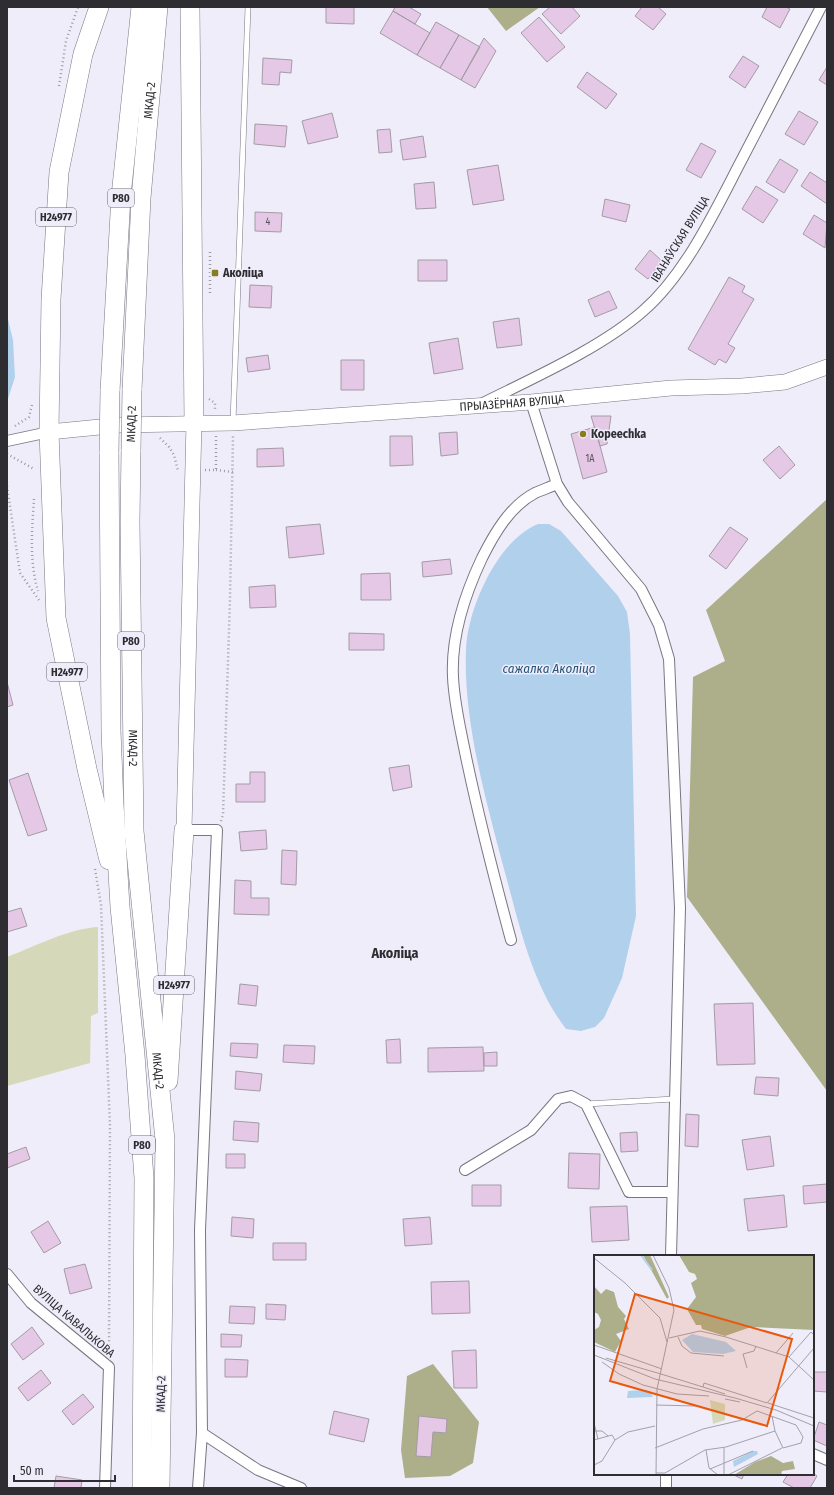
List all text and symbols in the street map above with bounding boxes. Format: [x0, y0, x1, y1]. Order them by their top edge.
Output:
street label: МКАД-2 [141, 82, 158, 120]
road number: Р80 [108, 189, 134, 207]
street label: ІВАНАЎСКАЯ ВУЛІЦА [647, 192, 713, 285]
road number: Н24977 [36, 208, 76, 226]
house number: 4 [266, 216, 271, 228]
place label: Аколіца [222, 266, 263, 280]
marker: Аколіца [210, 268, 220, 278]
street label: ПРЫАЗЁРНАЯ ВУЛІЦА [459, 392, 566, 414]
street label: МКАД-2 [124, 405, 139, 443]
place label: Kopeechka [591, 427, 646, 441]
marker: Kopeechka [578, 429, 588, 439]
house number: 1А [585, 453, 595, 465]
road number: Р80 [118, 632, 144, 650]
water label: сажалка Аколіца [502, 661, 596, 676]
road number: Н24977 [47, 663, 87, 681]
street label: МКАД-2 [126, 729, 140, 767]
district label: Аколіца [370, 945, 419, 962]
road number: Н24977 [154, 976, 194, 994]
street label: МКАД-2 [149, 1052, 167, 1090]
road number: Р80 [129, 1136, 155, 1154]
inset map [594, 1255, 814, 1475]
street label: ВУЛІЦА КАВАЛЬКОВА [30, 1282, 118, 1361]
street label: МКАД-2 [154, 1375, 168, 1413]
scale bar [14, 1457, 115, 1483]
text: 50 m [20, 1464, 44, 1478]

